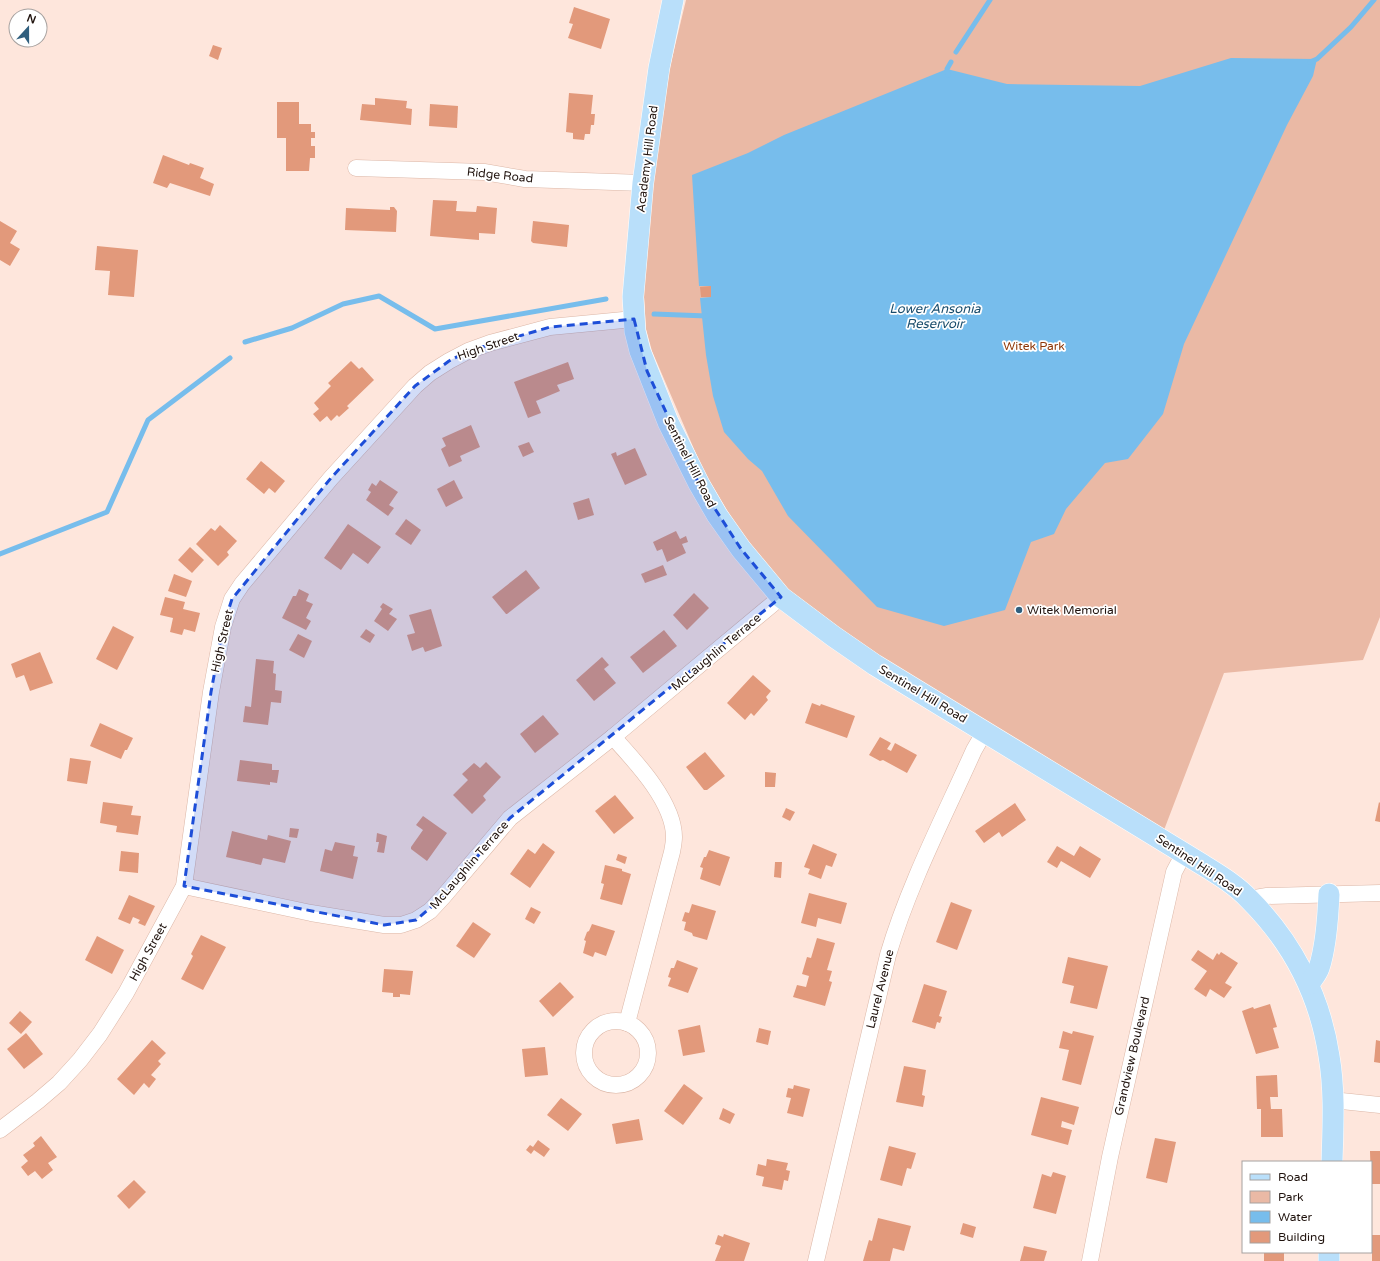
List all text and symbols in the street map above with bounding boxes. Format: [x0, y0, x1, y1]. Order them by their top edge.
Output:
north arrow [8, 8, 48, 48]
text: N [25, 11, 38, 27]
street label: Academy Hill Road [633, 105, 661, 213]
street label: Ridge Road [466, 165, 534, 185]
water label: Lower Ansonia Reservoir [889, 301, 981, 332]
street label: High Street [455, 329, 521, 363]
park label: Witek Park [1003, 339, 1065, 353]
street label: Sentinel Hill Road [661, 414, 719, 510]
place label: Witek Memorial [1027, 603, 1117, 617]
marker: Witek Memorial [1014, 605, 1024, 615]
street label: High Street [208, 608, 236, 674]
street label: McLaughlin Terrace [668, 610, 764, 693]
street label: Sentinel Hill Road [876, 662, 970, 726]
street label: McLaughlin Terrace [427, 818, 511, 912]
street label: Sentinel Hill Road [1154, 831, 1244, 899]
street label: High Street [126, 920, 170, 983]
street label: Laurel Avenue [863, 948, 897, 1030]
street label: Grandview Boulevard [1112, 995, 1152, 1117]
legend [1242, 1161, 1372, 1253]
text: Road [1278, 1170, 1308, 1184]
text: Park [1278, 1190, 1304, 1204]
text: Water [1278, 1210, 1313, 1224]
text: Building [1278, 1230, 1325, 1244]

